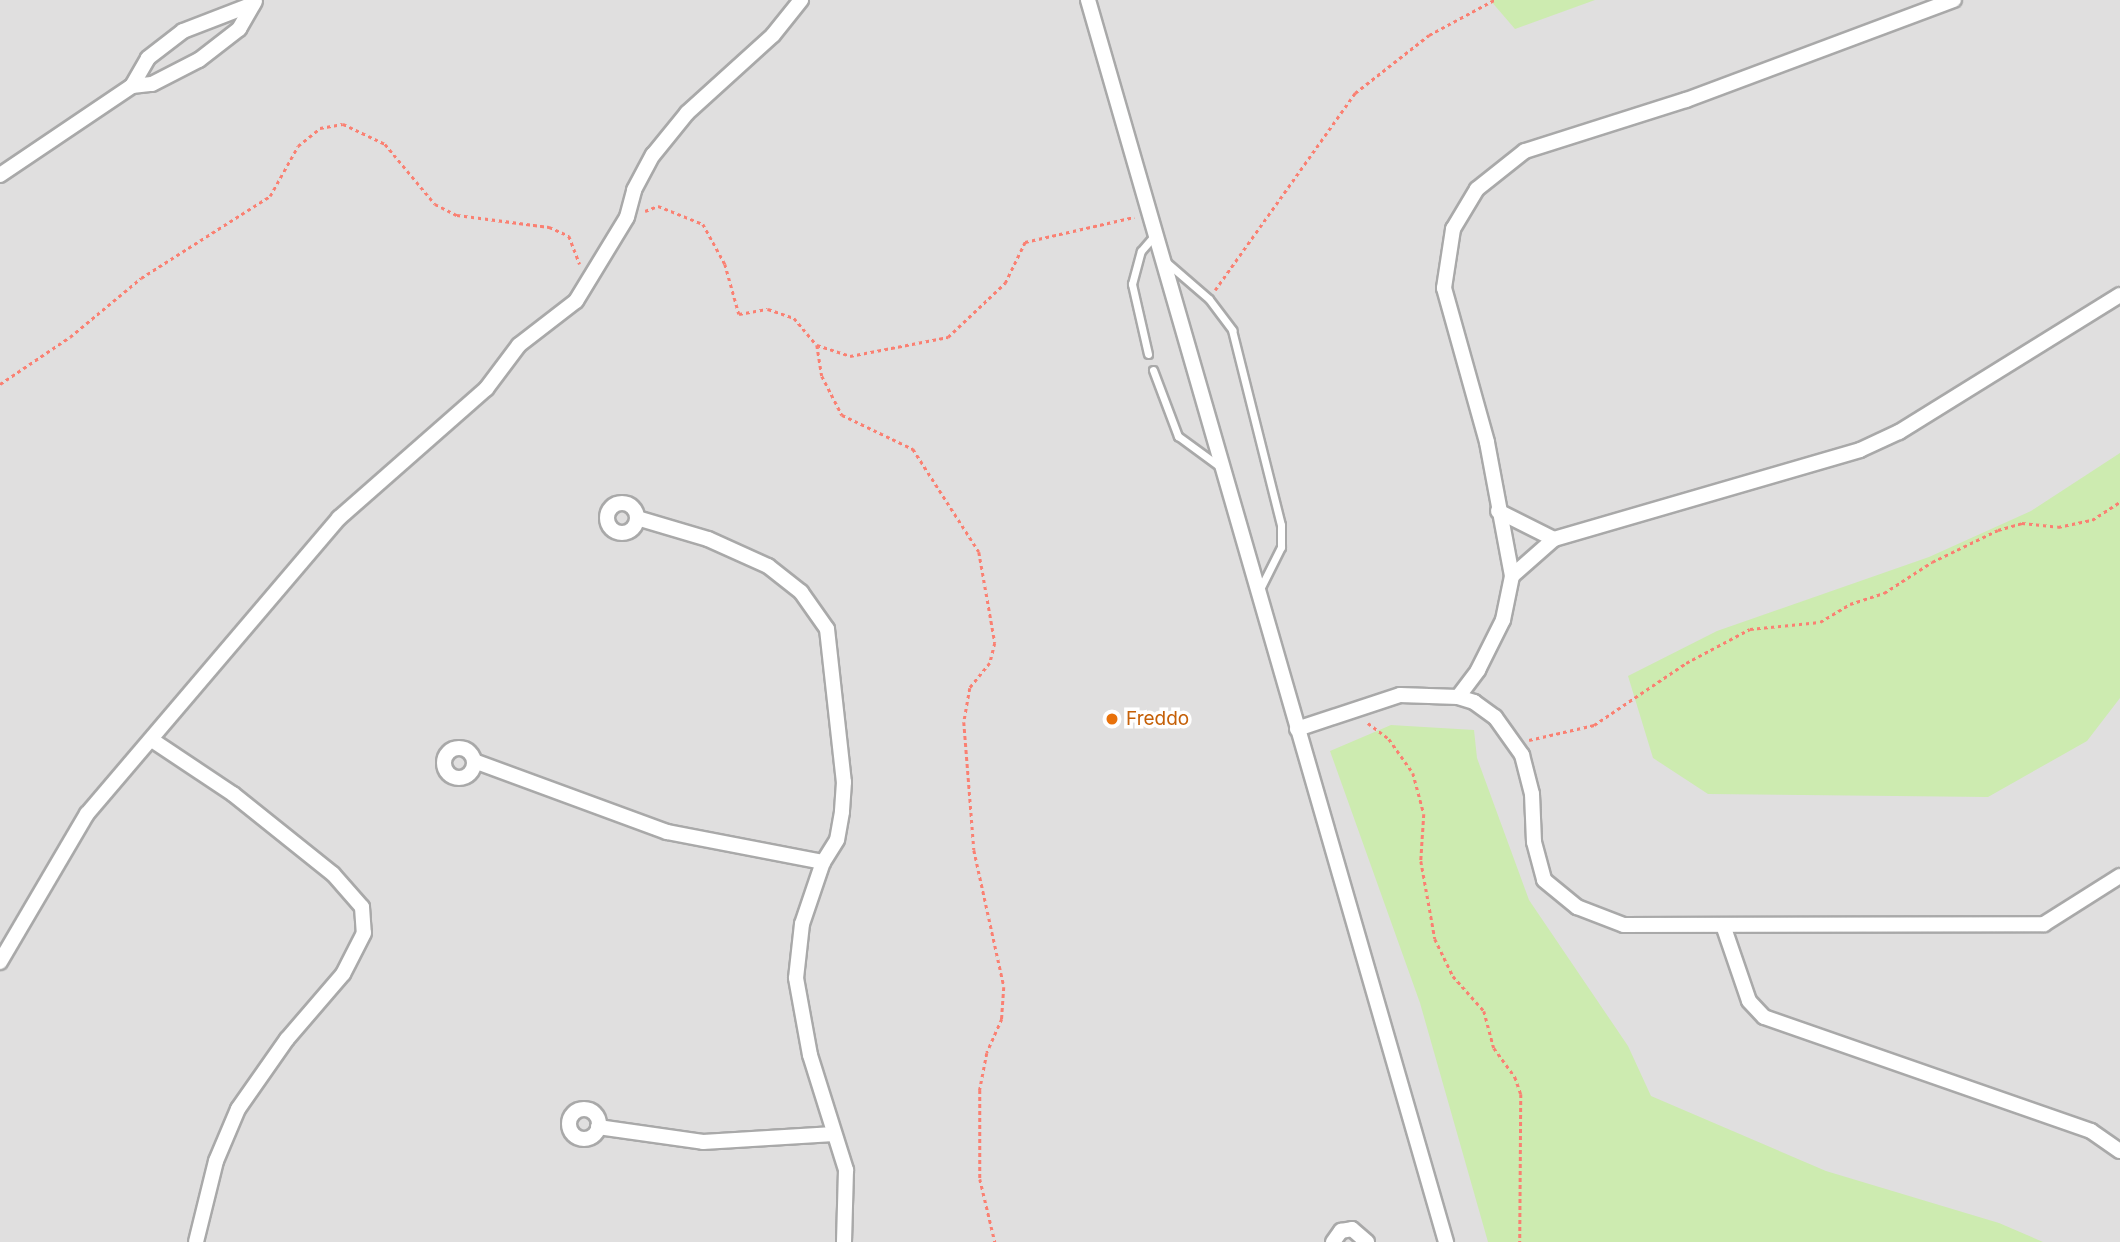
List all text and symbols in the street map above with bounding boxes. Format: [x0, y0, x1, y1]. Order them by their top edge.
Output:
place label: Freddo [1126, 708, 1189, 730]
marker: Freddo [1104, 711, 1120, 727]

